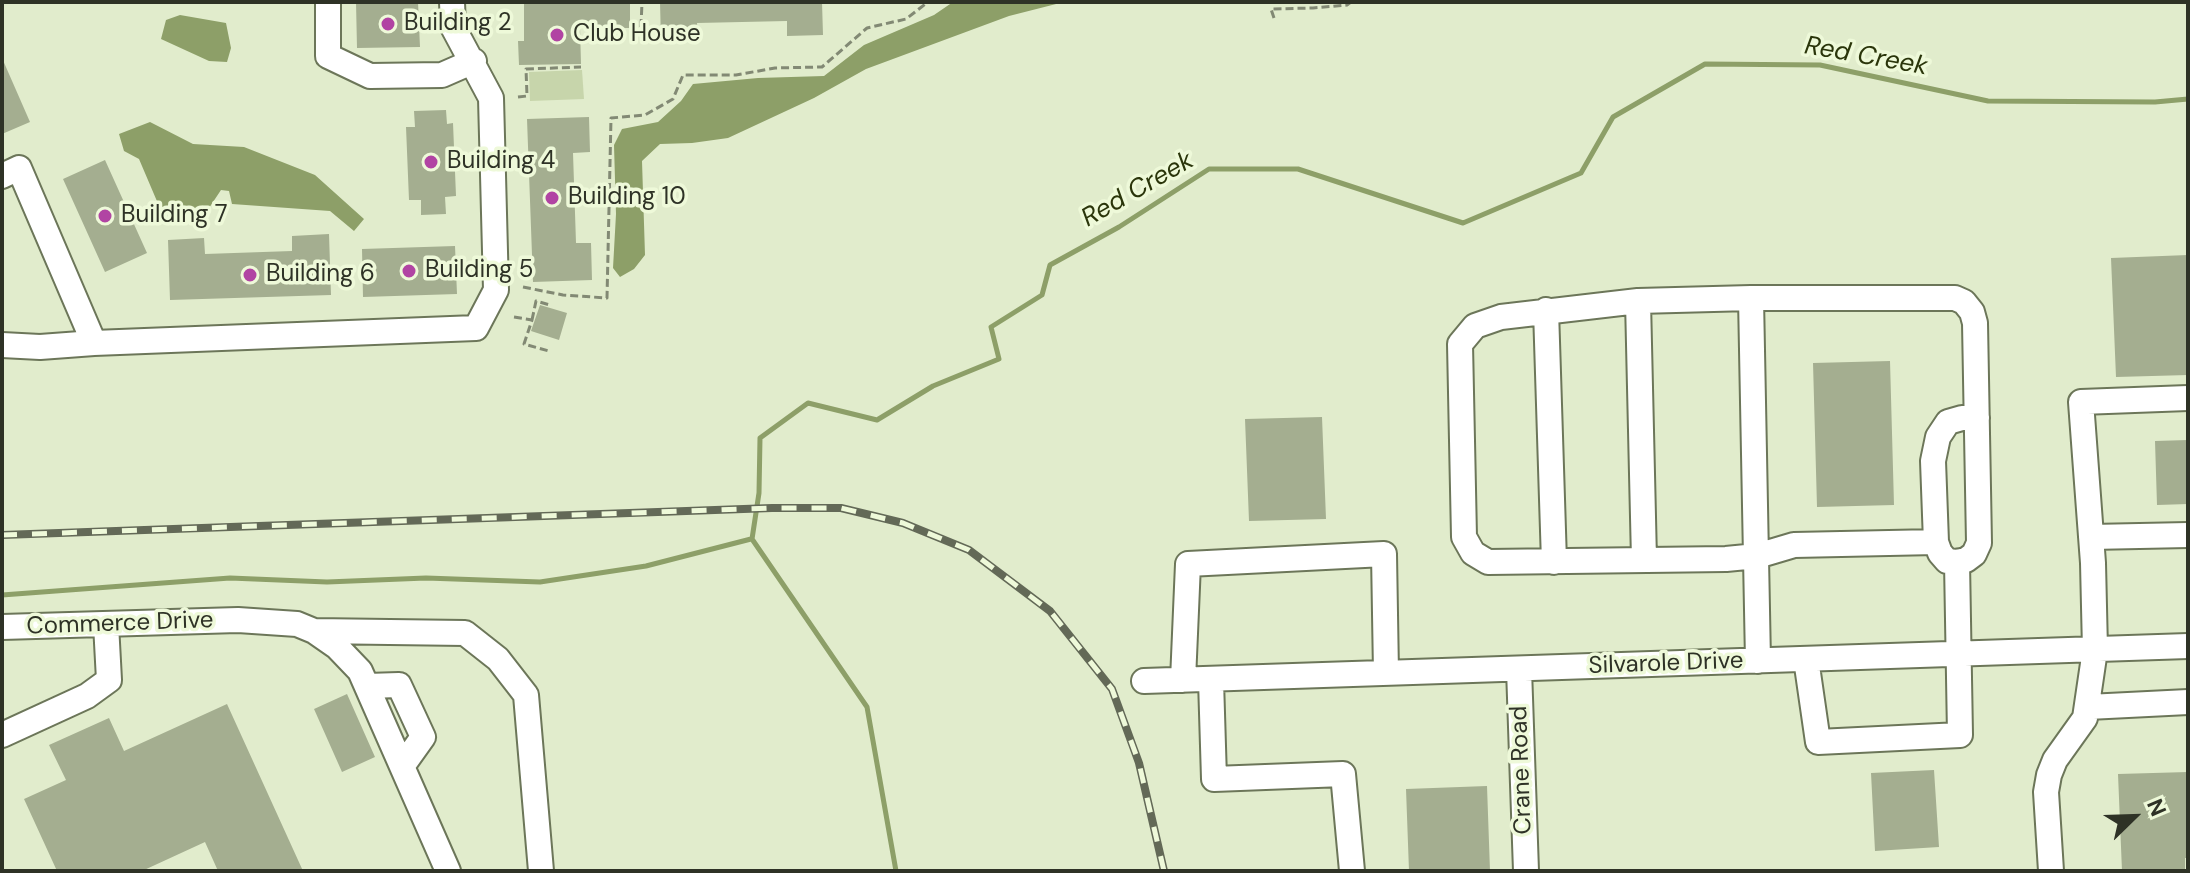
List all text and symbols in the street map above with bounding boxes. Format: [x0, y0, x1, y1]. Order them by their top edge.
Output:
place label: Building 2 [404, 10, 512, 38]
marker: Building 2 [379, 15, 397, 33]
place label: Club House [573, 21, 701, 49]
marker: Club House [548, 26, 566, 44]
water label: Red Creek [1802, 31, 1930, 83]
water label: Red Creek [1076, 145, 1200, 235]
place label: Building 4 [447, 148, 555, 176]
marker: Building 4 [422, 153, 440, 171]
place label: Building 10 [568, 184, 686, 212]
marker: Building 10 [543, 189, 561, 207]
place label: Building 7 [121, 202, 228, 230]
marker: Building 7 [96, 207, 114, 225]
place label: Building 5 [425, 257, 533, 285]
place label: Building 6 [266, 261, 375, 289]
marker: Building 5 [400, 262, 418, 280]
marker: Building 6 [241, 266, 259, 284]
street label: Commerce Drive [26, 606, 214, 642]
street label: Silvarole Drive [1588, 647, 1744, 681]
street label: Crane Road [1505, 705, 1539, 835]
north arrow [2094, 777, 2174, 857]
text: N [2140, 794, 2173, 820]

